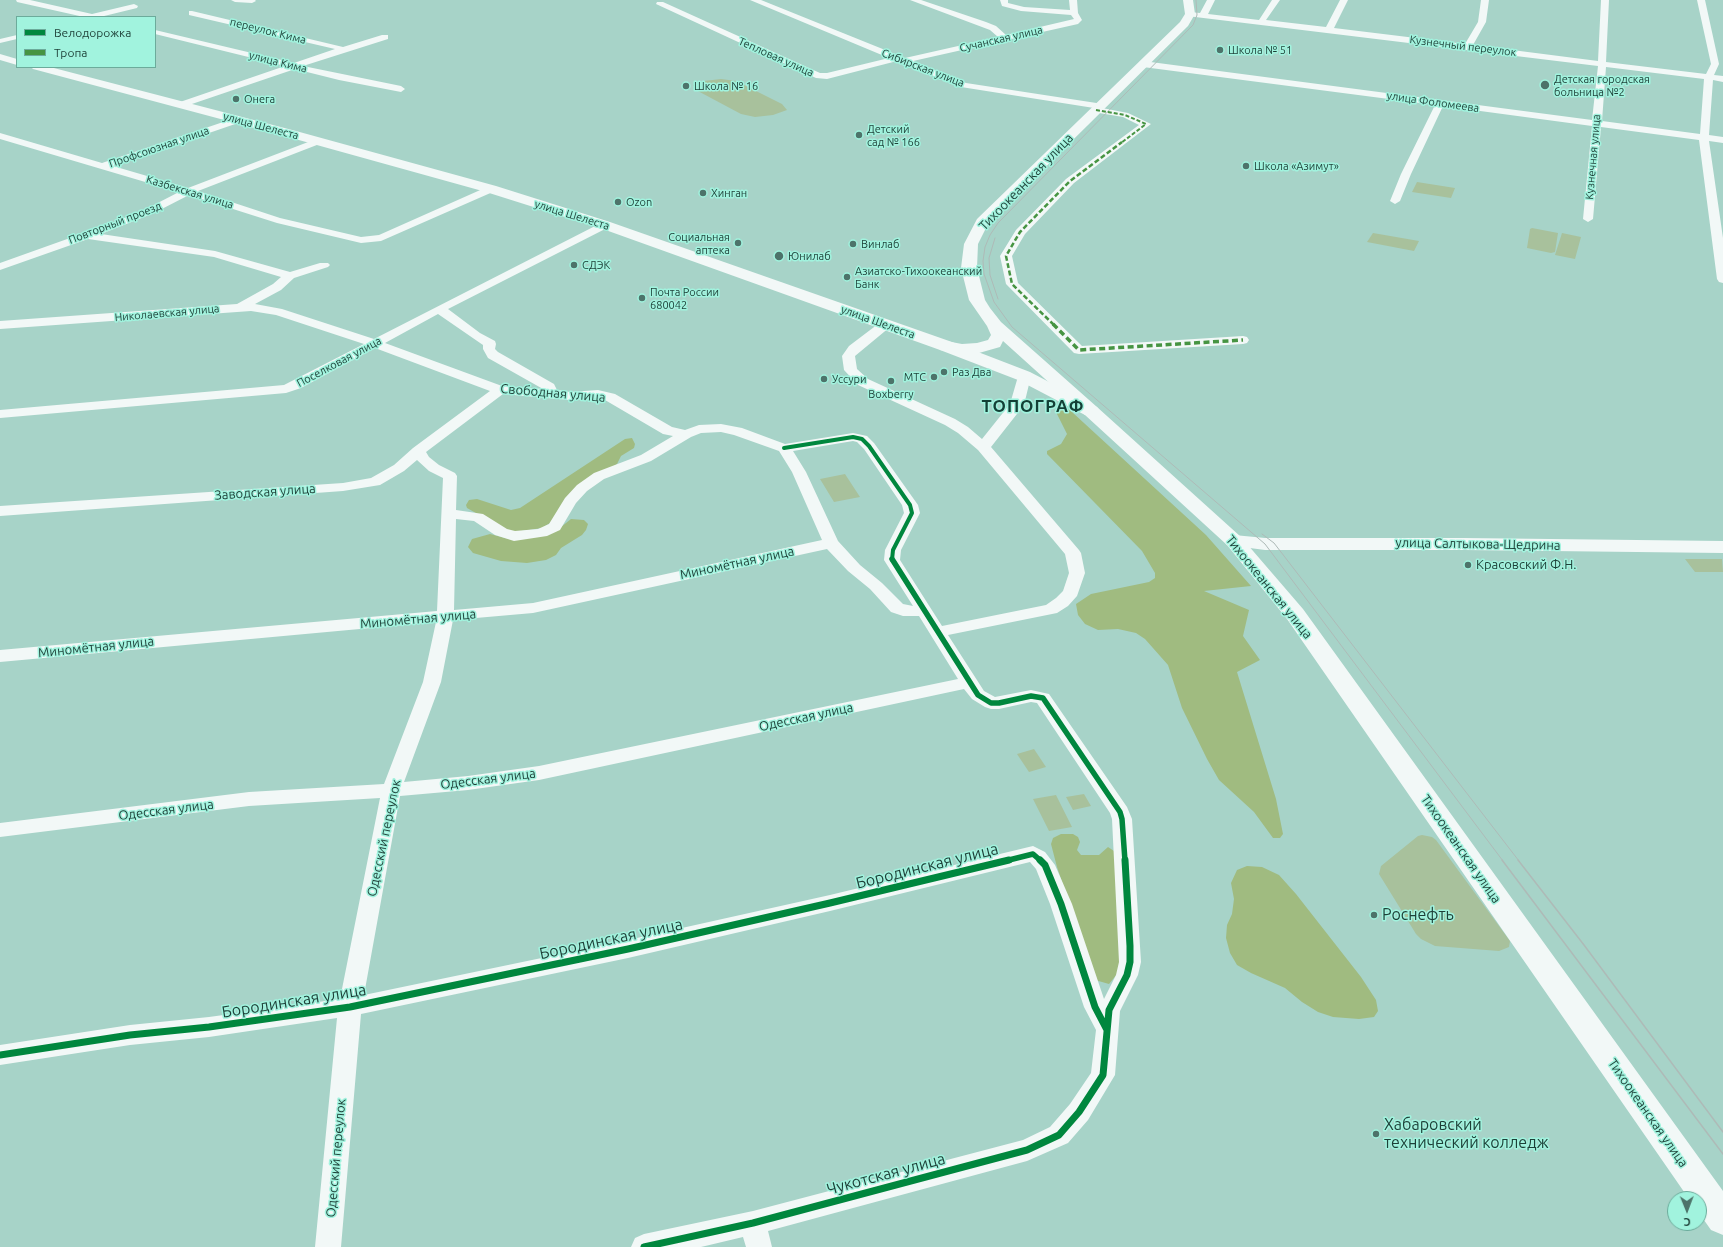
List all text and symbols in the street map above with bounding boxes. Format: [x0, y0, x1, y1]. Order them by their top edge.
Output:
street label: переулок Кима [229, 15, 307, 47]
legend [16, 16, 156, 68]
street label: Сучанская улица [958, 23, 1044, 55]
text: Велодорожка [54, 26, 131, 39]
street label: Кузнечный переулок [1409, 33, 1517, 59]
street label: Тепловая улица [736, 34, 816, 80]
place label: Школа № 51 [1228, 43, 1292, 57]
marker: Школа № 51 [1215, 45, 1225, 55]
text: Тропа [54, 46, 87, 59]
street label: Сибирская улица [880, 46, 966, 90]
street label: улица Кима [248, 48, 308, 76]
place label: Детская городская больница №2 [1554, 72, 1650, 98]
place label: Школа № 16 [694, 79, 758, 93]
marker: Детская городская больница №2 [1539, 79, 1551, 91]
marker: Школа № 16 [681, 81, 691, 91]
street label: улица Фоломеева [1386, 89, 1480, 115]
place label: Онега [244, 92, 275, 106]
marker: Онега [231, 94, 241, 104]
street label: улица Шелеста [222, 110, 300, 142]
street label: Кузнечная улица [1583, 114, 1603, 200]
place label: Детский сад № 166 [867, 122, 920, 148]
street label: Профсоюзная улица [107, 124, 211, 170]
marker: Детский сад № 166 [854, 130, 864, 140]
street label: Тихоокеанская улица [976, 130, 1076, 234]
place label: Школа «Азимут» [1254, 159, 1339, 173]
marker: Школа «Азимут» [1241, 161, 1251, 171]
street label: Казбекская улица [145, 172, 235, 212]
place label: Хинган [711, 186, 747, 200]
marker: Хинган [698, 188, 708, 198]
place label: Ozon [626, 195, 652, 209]
street label: улица Шелеста [533, 197, 611, 233]
marker: Ozon [613, 197, 623, 207]
street label: Повторный проезд [67, 199, 163, 247]
place label: Социальная аптека [668, 230, 730, 256]
place label: Винлаб [861, 237, 899, 251]
marker: Социальная аптека [733, 238, 743, 248]
marker: Винлаб [848, 239, 858, 249]
place label: Юнилаб [788, 249, 831, 263]
marker: Юнилаб [773, 250, 785, 262]
place label: СДЭК [582, 258, 610, 272]
marker: СДЭК [569, 260, 579, 270]
place label: Азиатско-Тихоокеанский Банк [855, 264, 982, 290]
marker: Азиатско-Тихоокеанский Банк [842, 272, 852, 282]
place label: Почта России 680042 [650, 285, 719, 311]
marker: Почта России 680042 [637, 293, 647, 303]
street label: Николаевская улица [114, 302, 220, 324]
street label: улица Шелеста [839, 303, 917, 341]
street label: Поселковая улица [294, 334, 384, 390]
place label: Раз Два [952, 365, 991, 379]
marker: Раз Два [939, 367, 949, 377]
place label: МТС [904, 370, 926, 384]
place label: Уссури [832, 372, 866, 386]
marker: МТС [929, 372, 939, 382]
marker: Уссури [819, 374, 829, 384]
marker: Boxberry [886, 376, 896, 386]
street label: Свободная улица [500, 381, 606, 405]
place label: Boxberry [868, 387, 914, 401]
district label: ТОПОГРАФ [982, 396, 1084, 416]
street label: Заводская улица [214, 481, 316, 503]
street label: Тихоокеанская улица [1222, 532, 1316, 642]
street label: улица Салтыкова-Щедрина [1395, 535, 1561, 553]
street label: Миномётная улица [678, 543, 796, 583]
place label: Красовский Ф.Н. [1476, 557, 1576, 573]
marker: Красовский Ф.Н. [1463, 560, 1473, 570]
street label: Миномётная улица [359, 606, 477, 632]
street label: Миномётная улица [37, 633, 155, 661]
street label: Одесская улица [758, 699, 854, 735]
street label: Одесская улица [440, 765, 536, 793]
street label: Одесский переулок [364, 778, 404, 898]
street label: Тихоокеанская улица [1418, 792, 1504, 906]
street label: Одесская улица [118, 796, 214, 824]
street label: Бородинская улица [854, 839, 1000, 893]
place label: Роснефть [1382, 905, 1454, 925]
marker: Роснефть [1369, 910, 1379, 920]
street label: Бородинская улица [538, 914, 684, 964]
street label: Бородинская улица [220, 980, 368, 1022]
street label: Тихоокеанская улица [1605, 1056, 1691, 1170]
street label: Одесский переулок [323, 1098, 349, 1218]
place label: Хабаровский технический колледж [1384, 1115, 1549, 1153]
marker: Хабаровский технический колледж [1371, 1129, 1381, 1139]
street label: Чукотская улица [825, 1149, 947, 1199]
north arrow [1667, 1191, 1707, 1231]
text: С [1684, 1216, 1691, 1228]

